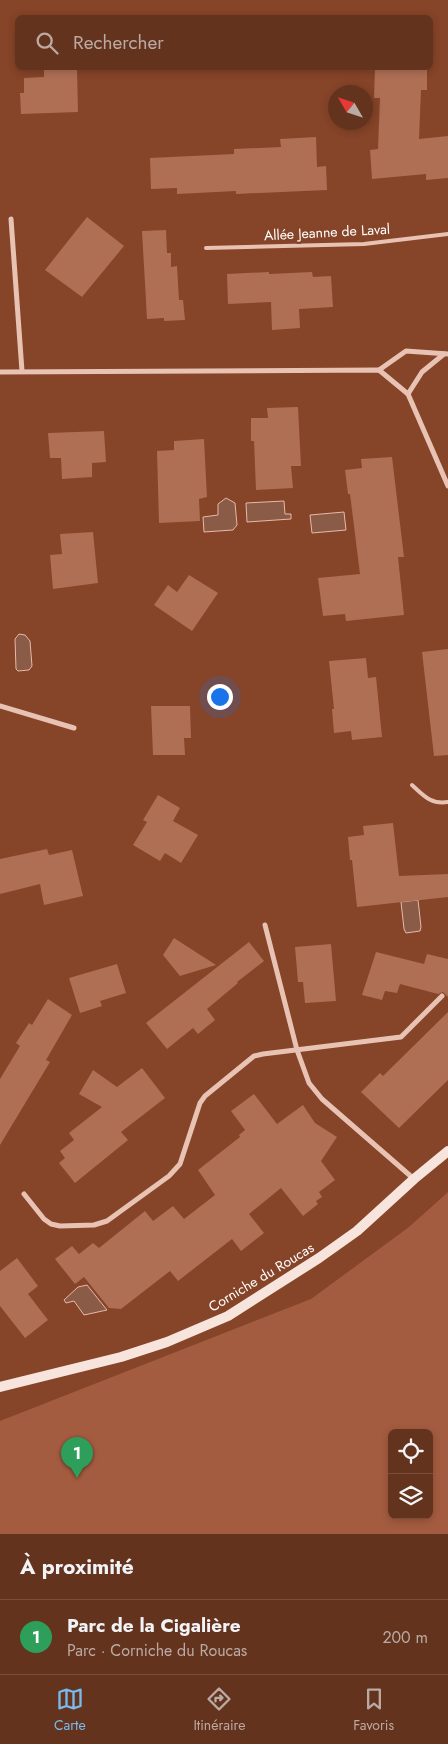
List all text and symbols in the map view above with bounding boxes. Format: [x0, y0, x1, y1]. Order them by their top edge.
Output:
search box [15, 15, 433, 70]
icon: search [33, 29, 61, 57]
text: Rechercher [73, 29, 164, 56]
north arrow [328, 85, 373, 130]
street label: Allée Jeanne de Laval [263, 219, 391, 245]
your location [207, 684, 233, 710]
street label: Corniche du Roucas [204, 1237, 318, 1316]
map controls [388, 1429, 433, 1519]
button: locate [388, 1429, 433, 1474]
pin: 1 [61, 1437, 93, 1478]
button: layers [388, 1474, 433, 1519]
text: À proximité [20, 1552, 134, 1582]
text: Parc de la Cigalière [67, 1612, 241, 1639]
text: 1 [32, 1626, 40, 1649]
text: 200 m [382, 1626, 428, 1649]
text: Parc · Corniche du Roucas [67, 1639, 247, 1662]
tab: Carte [54, 1685, 86, 1735]
tab: Itinéraire [193, 1685, 245, 1735]
tab: Favoris [353, 1685, 394, 1735]

